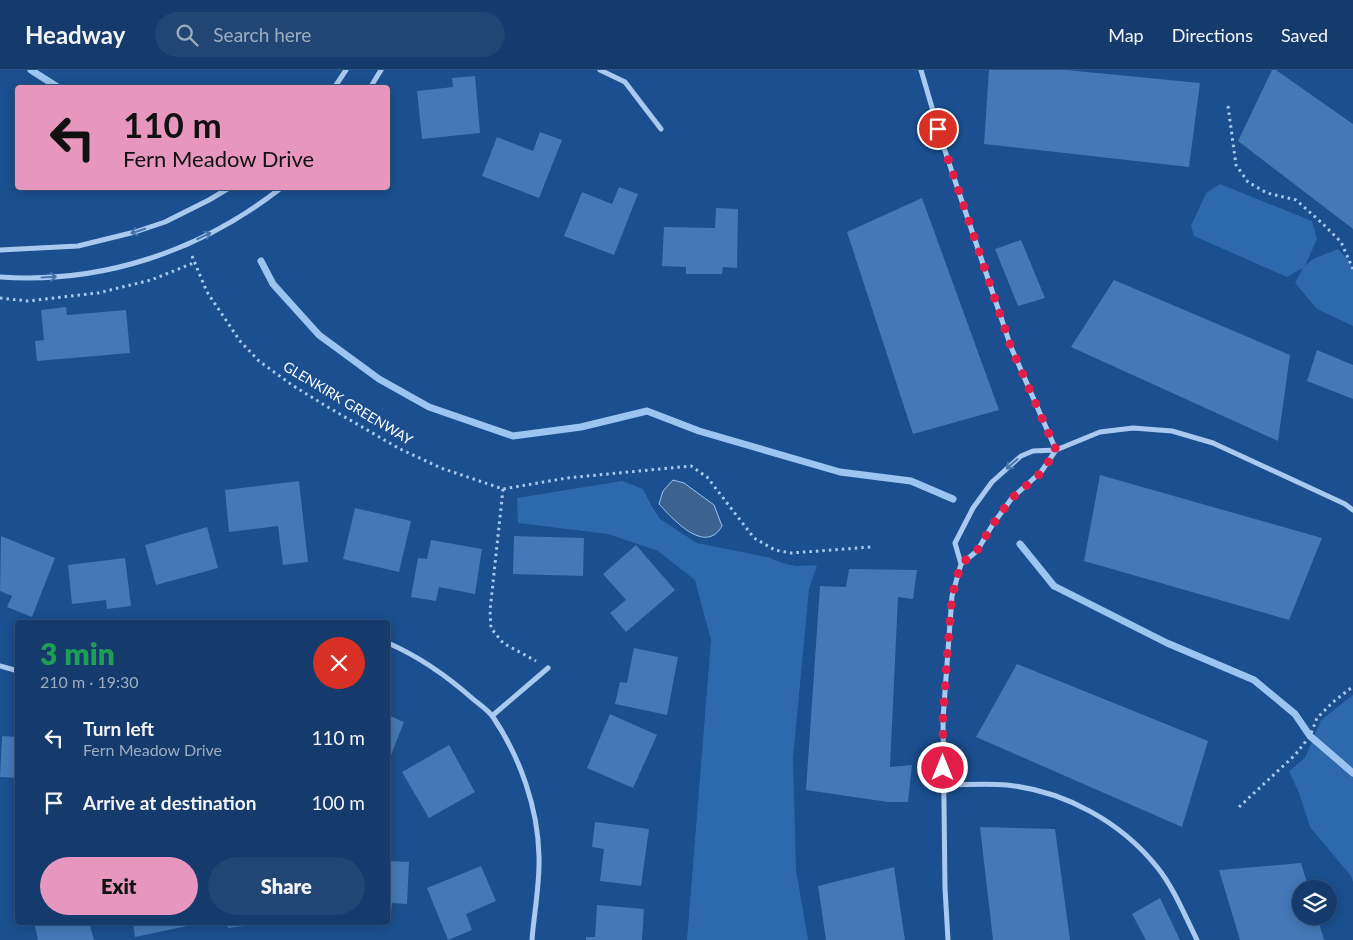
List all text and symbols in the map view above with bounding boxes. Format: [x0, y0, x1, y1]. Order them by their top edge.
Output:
search box [155, 12, 505, 57]
text: Headway [25, 20, 125, 49]
icon: search [173, 21, 201, 49]
text: Search here [213, 23, 311, 46]
text: Map [1108, 24, 1144, 46]
text: Directions [1172, 24, 1253, 46]
text: Saved [1281, 24, 1328, 46]
text: 110 m [123, 103, 222, 145]
icon: left [40, 105, 105, 170]
pin [917, 108, 959, 150]
icon: arrive [924, 115, 952, 143]
text: Fern Meadow Drive [123, 145, 314, 172]
one-way arrow [130, 226, 146, 236]
one-way arrow [196, 230, 211, 240]
one-way arrow [40, 273, 56, 282]
street label: GLENKIRK GREENWAY [280, 357, 416, 448]
one-way arrow [1005, 459, 1018, 470]
text: 3 min [40, 635, 115, 671]
button: close [313, 637, 365, 689]
text: 210 m · 19:30 [40, 672, 139, 691]
text: Turn left [83, 717, 154, 740]
icon: left [40, 724, 68, 752]
text: 110 m [311, 726, 365, 749]
text: Fern Meadow Drive [83, 740, 222, 759]
position arrow [916, 741, 968, 793]
icon: arrive [40, 789, 68, 817]
text: Arrive at destination [83, 791, 256, 814]
text: 100 m [311, 791, 365, 814]
button: Exit [40, 857, 198, 915]
button: Share [208, 857, 365, 915]
map controls [1292, 880, 1337, 925]
button: layers [1292, 880, 1337, 925]

